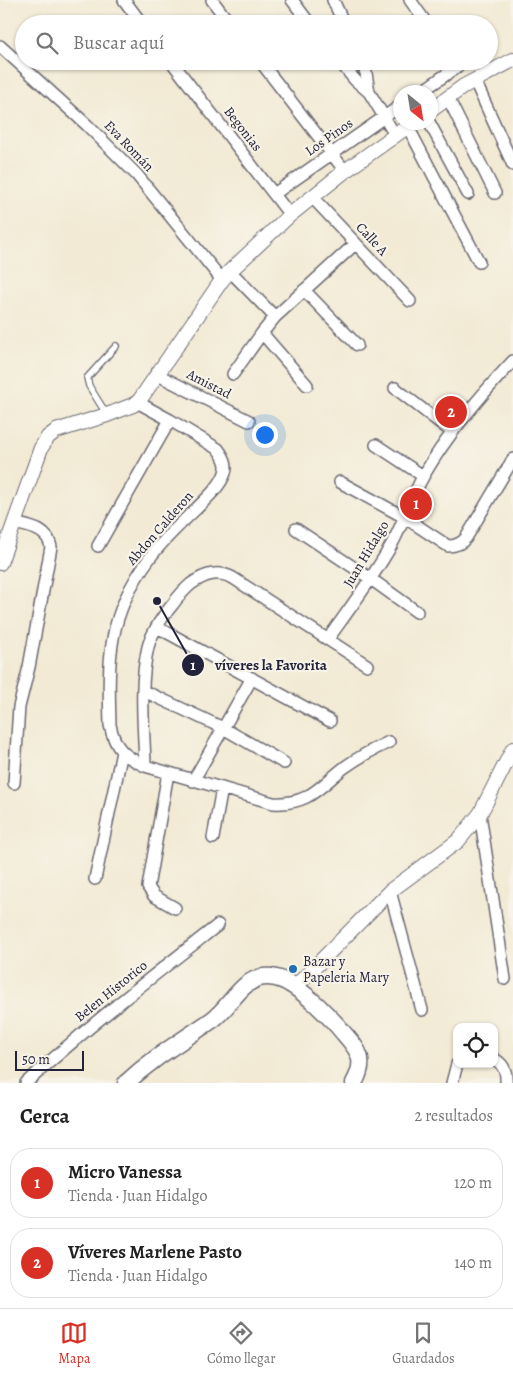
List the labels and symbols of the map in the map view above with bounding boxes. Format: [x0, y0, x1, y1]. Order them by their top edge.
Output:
north arrow [393, 85, 438, 130]
street label: Begonias [219, 103, 267, 155]
street label: Los Pinos [301, 114, 357, 160]
street label: Eva Román [100, 116, 158, 176]
street label: Calle A [352, 218, 393, 260]
street label: Amistad [183, 364, 235, 404]
pin: 2 [435, 393, 467, 431]
your location [252, 422, 278, 448]
pin: 1 [400, 485, 432, 523]
street label: Abdon Calderon [122, 487, 198, 570]
street label: Juan Hidalgo [339, 517, 393, 591]
callout: víveres la Favorita [180, 650, 337, 680]
text: 1 [190, 655, 196, 675]
text: víveres la Favorita [214, 655, 328, 675]
place label: Bazar y Papeleria Mary [303, 952, 390, 987]
street label: Belen Historico [71, 956, 151, 1026]
marker: Bazar y Papeleria Mary [287, 963, 299, 975]
scale bar [15, 1048, 84, 1071]

